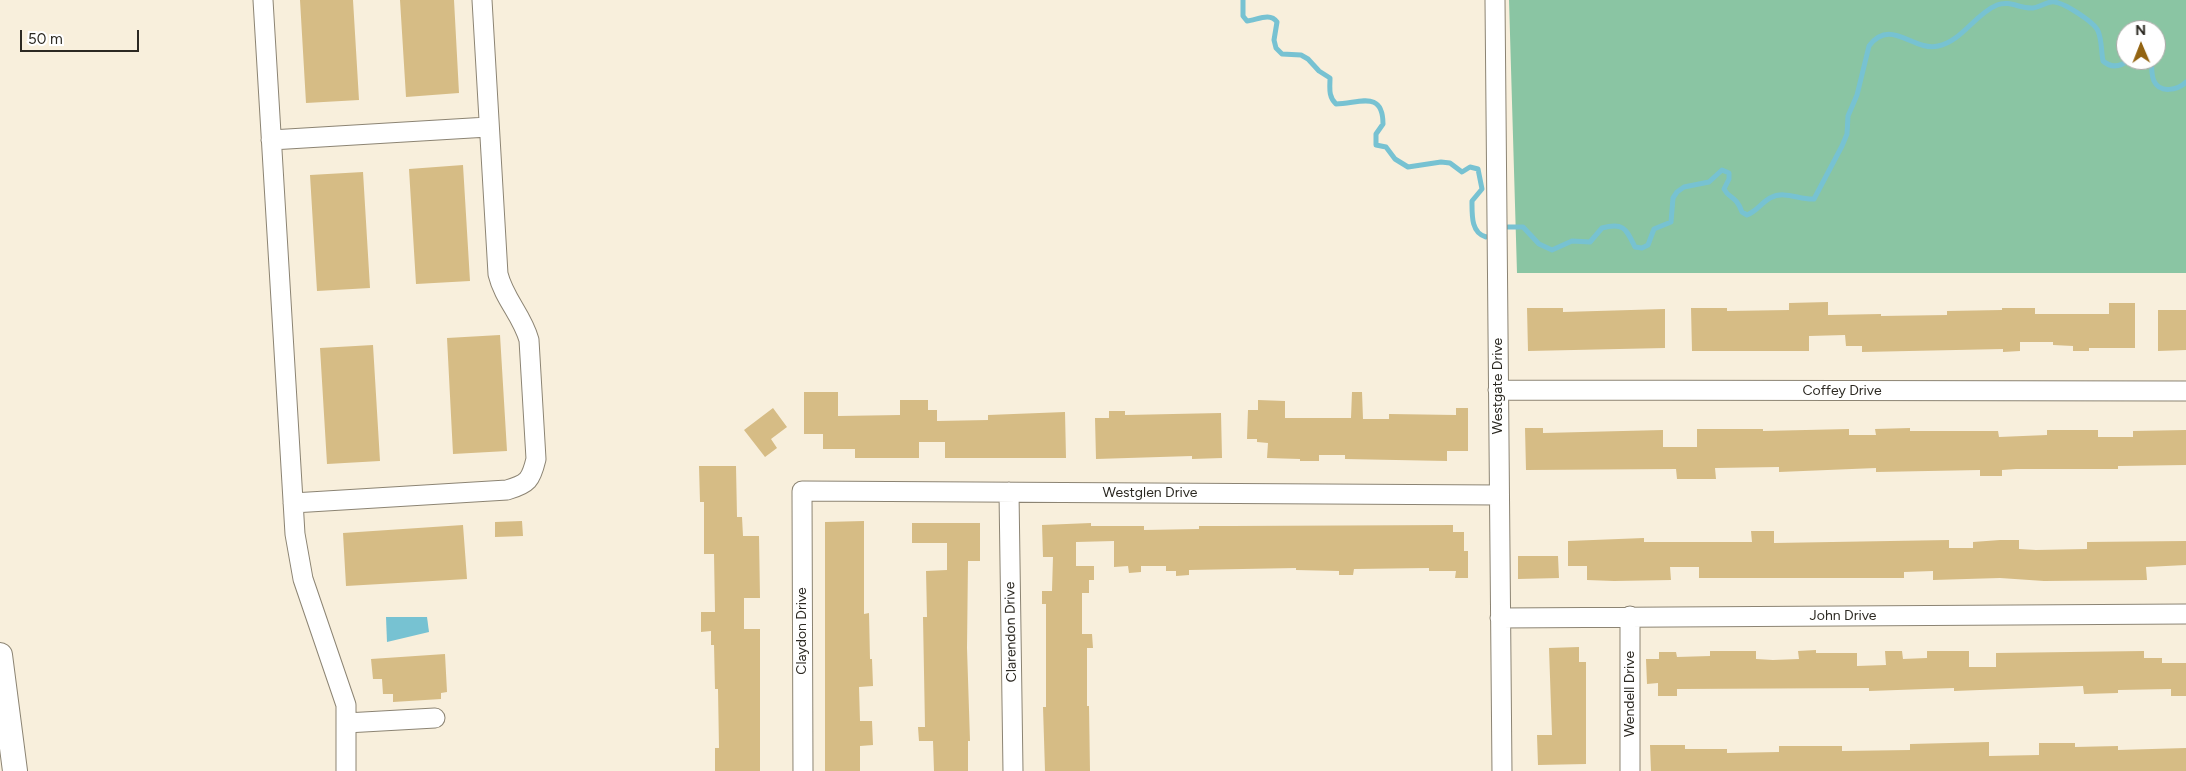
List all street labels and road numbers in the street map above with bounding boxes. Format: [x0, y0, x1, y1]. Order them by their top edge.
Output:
street label: Westgate Drive [1490, 338, 1506, 434]
street label: Coffey Drive [1802, 383, 1882, 399]
street label: Westglen Drive [1103, 485, 1197, 501]
street label: Clarendon Drive [1002, 582, 1020, 682]
street label: Claydon Drive [794, 587, 810, 675]
street label: John Drive [1810, 608, 1876, 624]
street label: Wendell Drive [1622, 651, 1638, 737]

